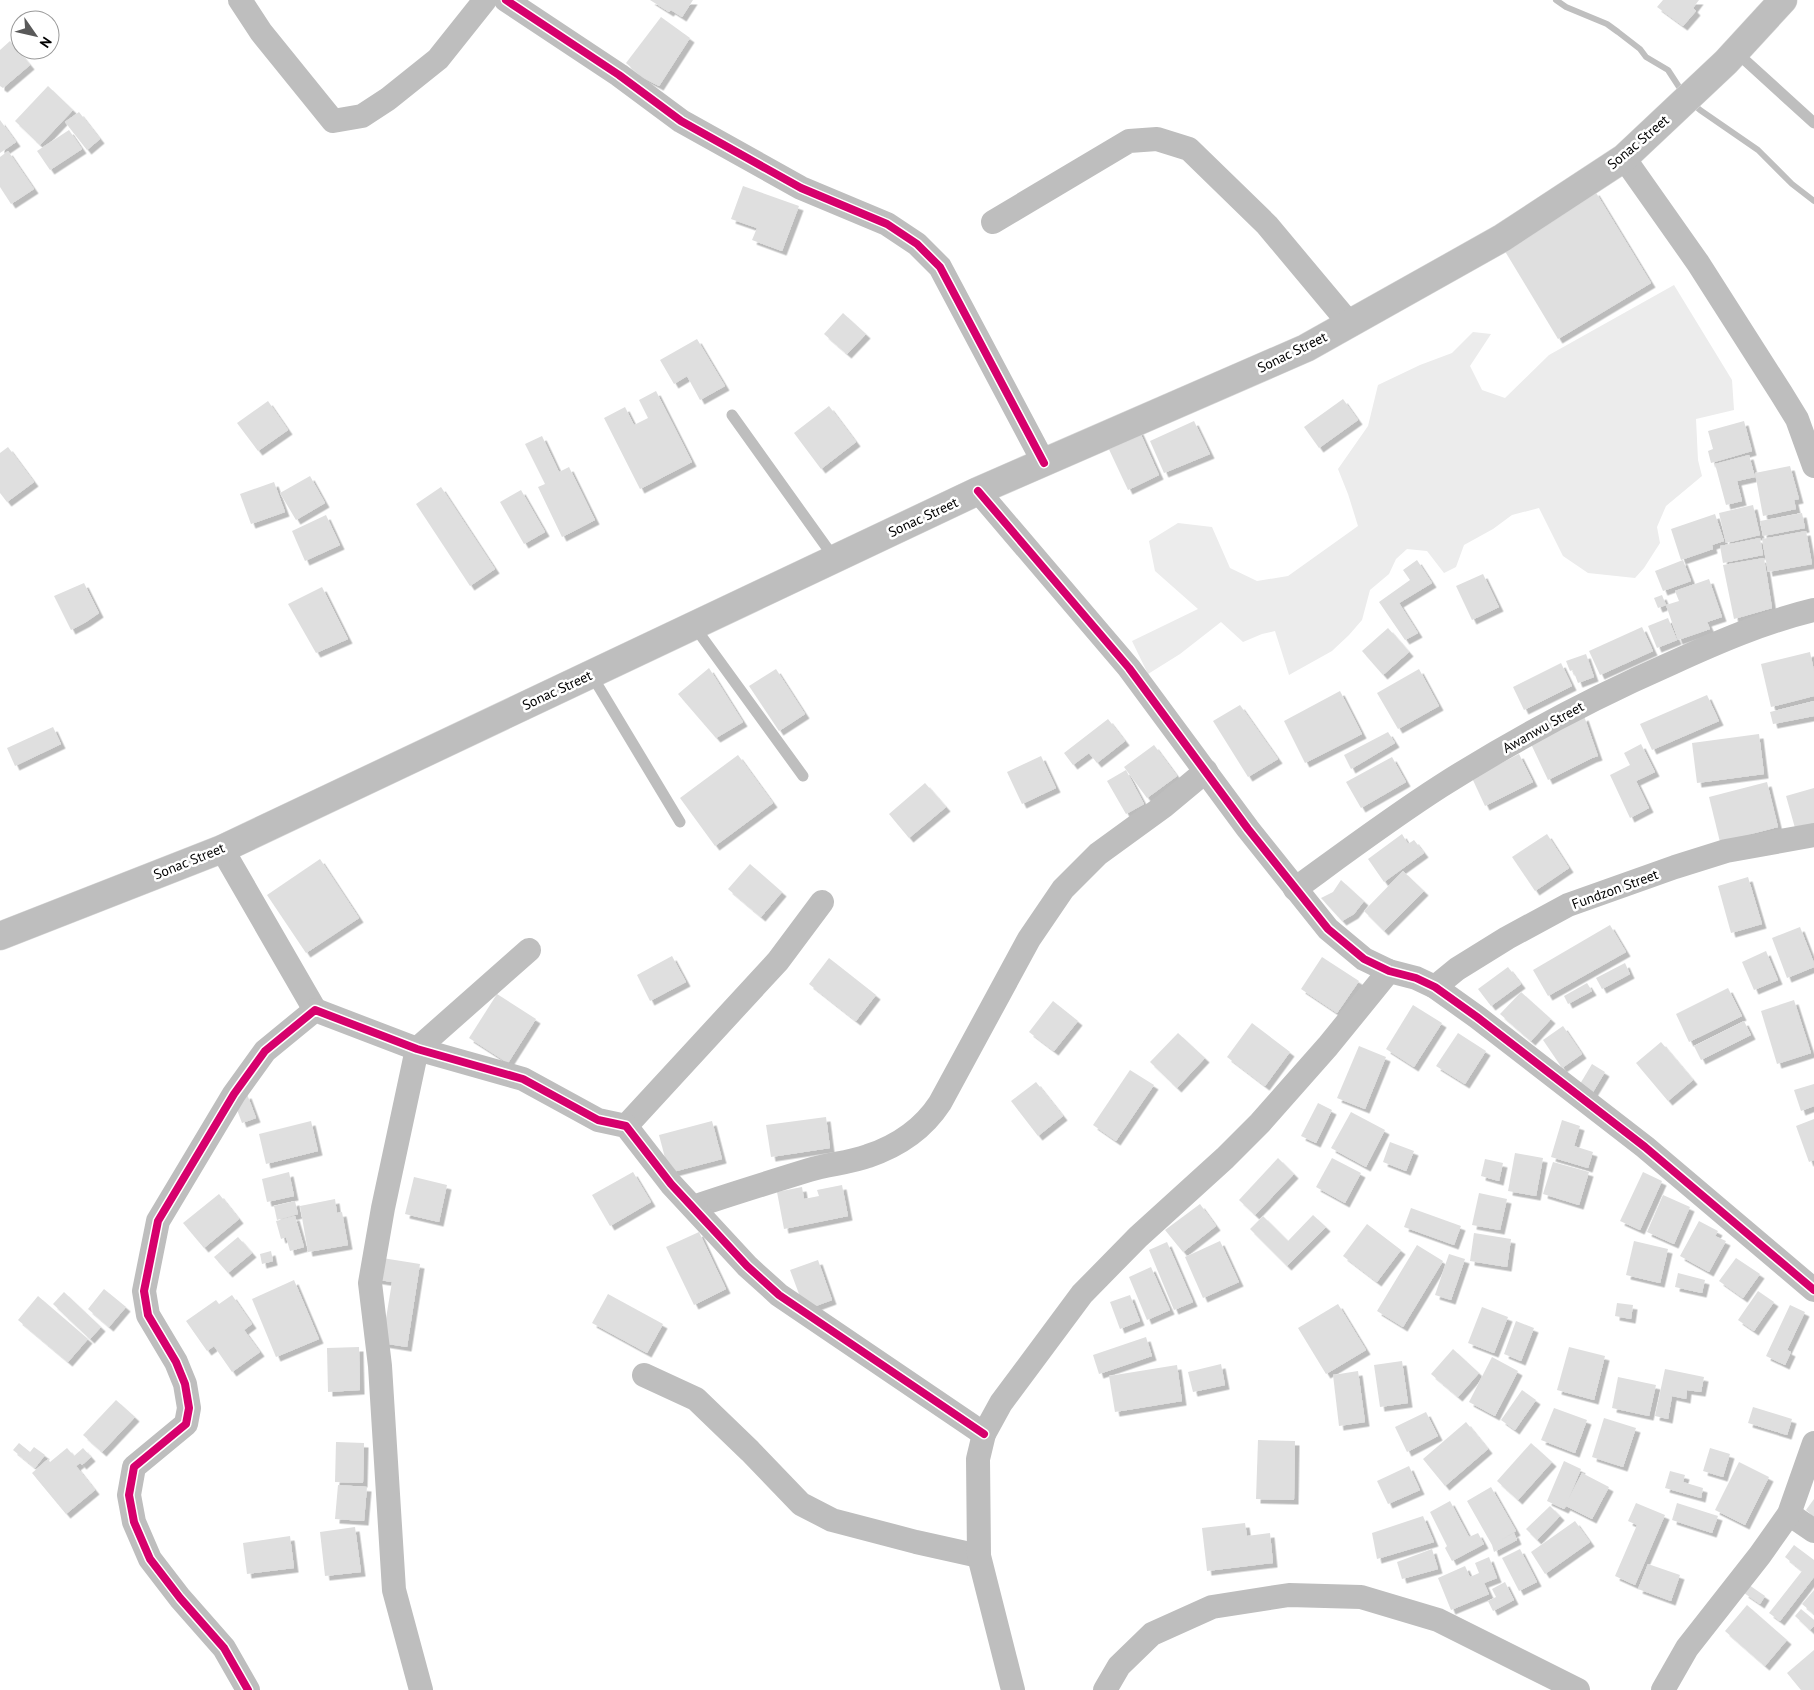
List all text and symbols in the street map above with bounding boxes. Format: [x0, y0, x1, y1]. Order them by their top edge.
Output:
north arrow [10, 10, 60, 60]
text: N [36, 33, 56, 51]
street label: Sonac Street [1603, 111, 1673, 173]
street label: Sonac Street [1254, 327, 1330, 377]
street label: Sonac Street [885, 493, 961, 541]
street label: Sonac Street [519, 666, 595, 714]
street label: Awanwu Street [1499, 697, 1587, 757]
street label: Sonac Street [151, 839, 227, 883]
street label: Fundzon Street [1569, 865, 1661, 913]

